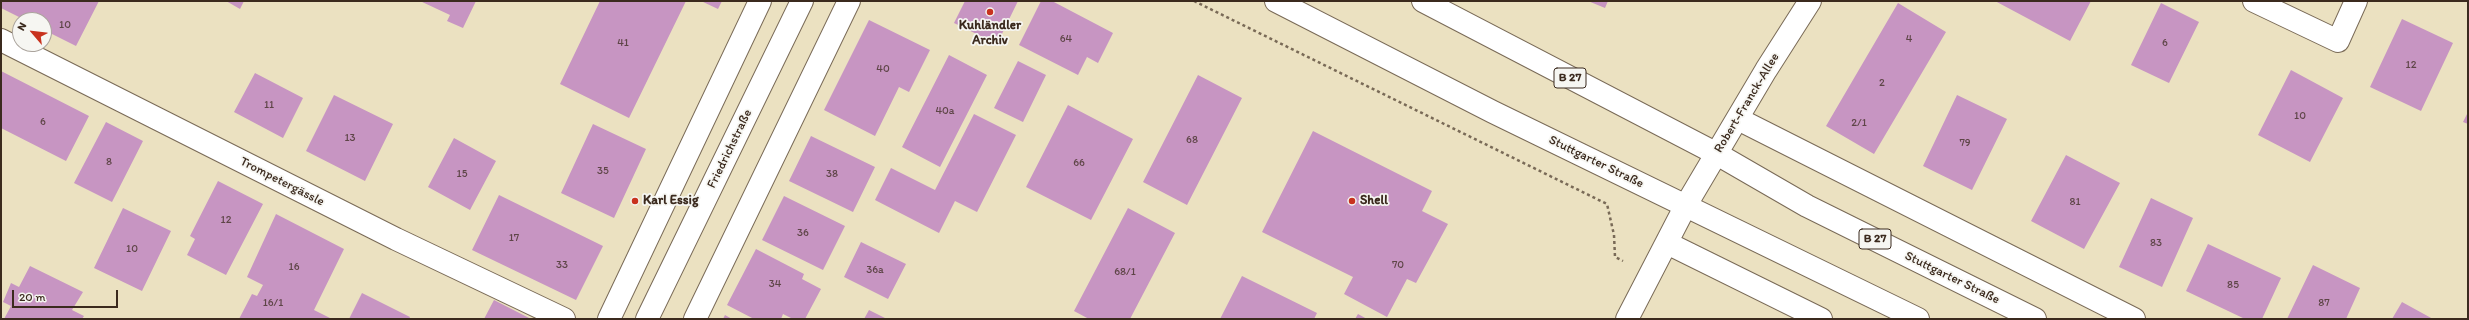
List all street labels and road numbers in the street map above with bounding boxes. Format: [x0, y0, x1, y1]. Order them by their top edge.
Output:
street label: Robert-Franck-Allee [1711, 50, 1783, 156]
road number: B 27 [1554, 68, 1586, 88]
street label: Friedrichstraße [704, 107, 756, 191]
street label: Stuttgarter Straße [1546, 132, 1646, 192]
street label: Trompetergässle [237, 154, 327, 210]
road number: B 27 [1859, 229, 1891, 249]
street label: Stuttgarter Straße [1902, 248, 2002, 308]

